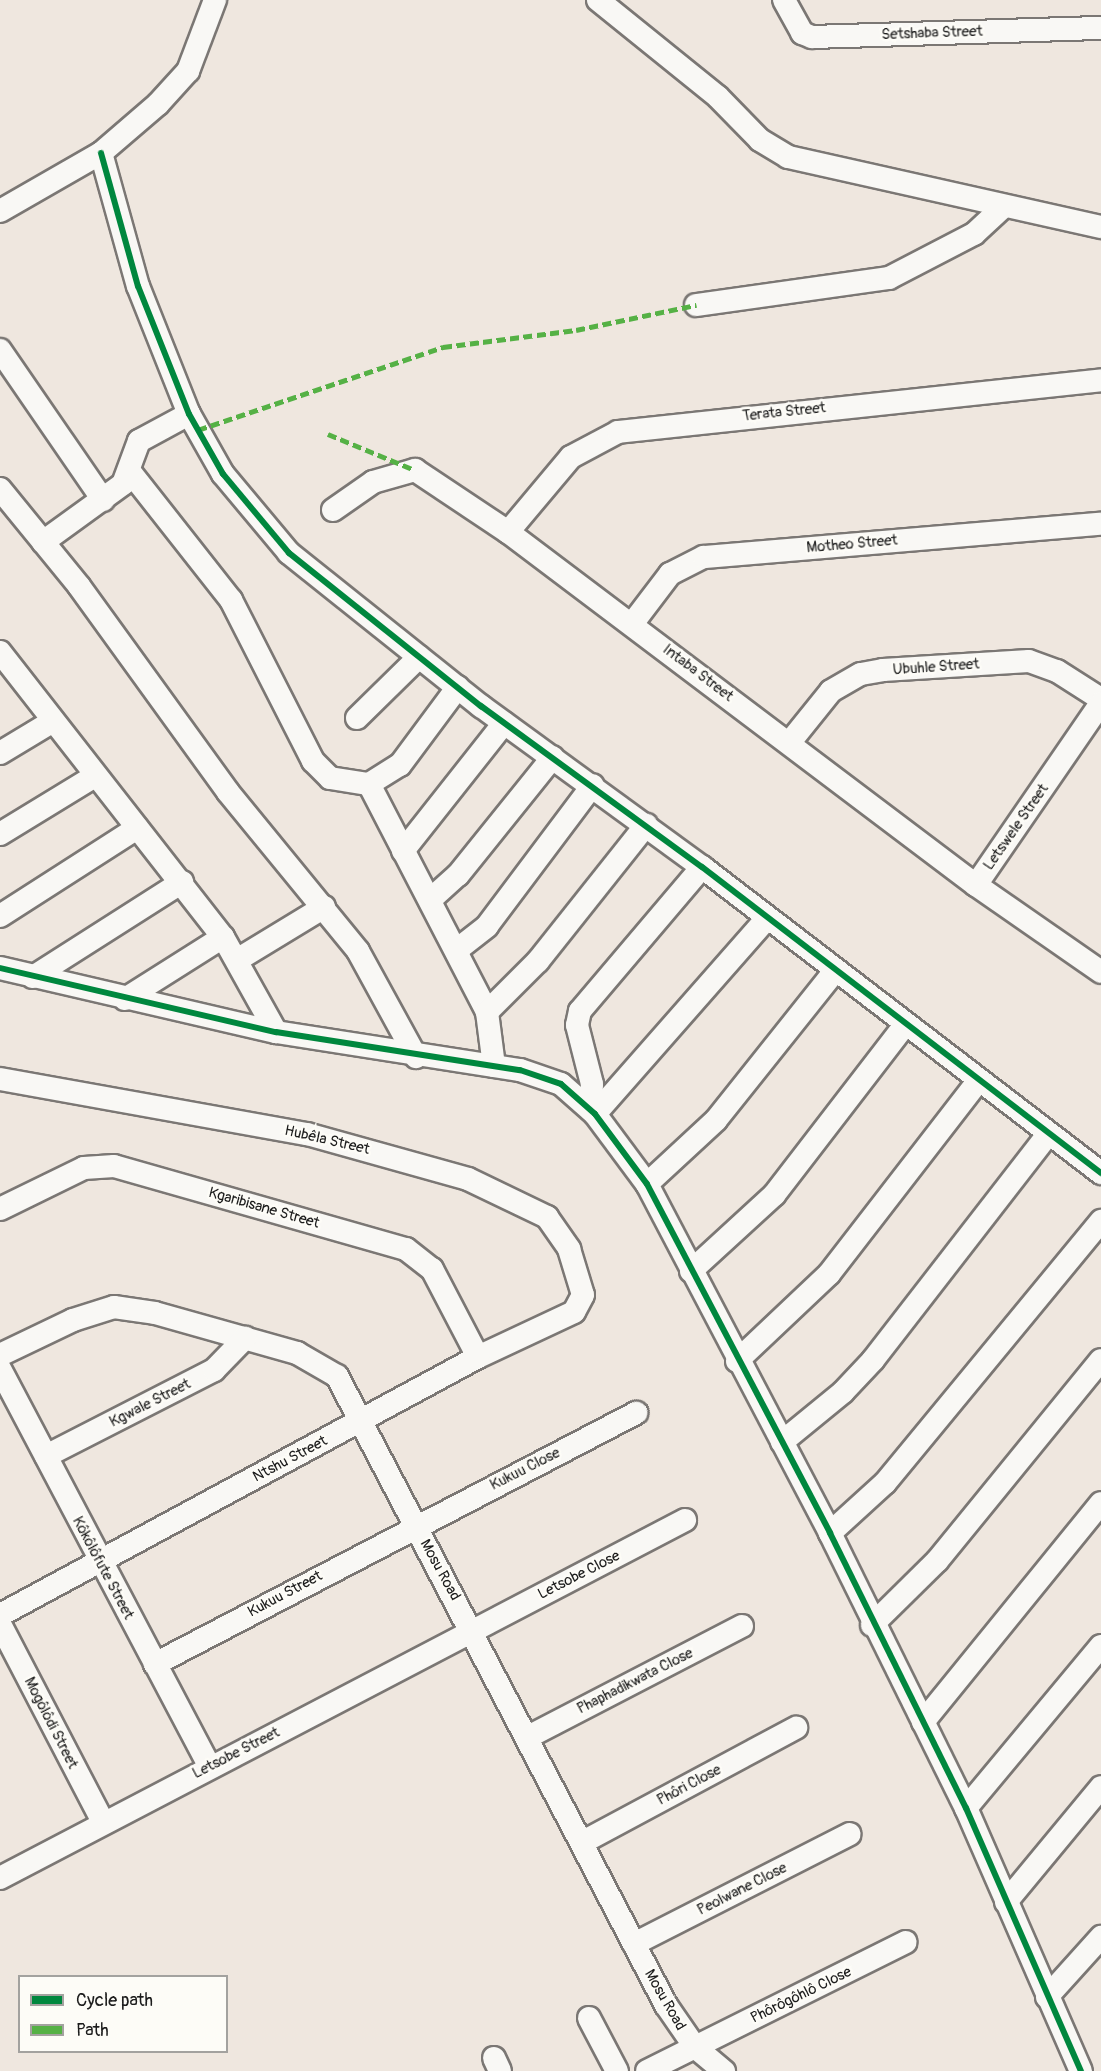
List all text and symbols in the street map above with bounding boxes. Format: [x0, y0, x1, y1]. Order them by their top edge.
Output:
street label: Setshaba Street [881, 22, 983, 44]
street label: Terata Street [741, 399, 827, 425]
street label: Motheo Street [806, 531, 898, 557]
street label: Intaba Street [659, 641, 737, 705]
street label: Ubuhle Street [892, 655, 980, 679]
street label: Letswele Street [980, 780, 1052, 874]
street label: Hubêla Street [283, 1121, 371, 1159]
street label: Kgaribisane Street [206, 1184, 322, 1232]
street label: Kgwale Street [106, 1375, 194, 1431]
street label: Ntshu Street [250, 1432, 330, 1486]
street label: Kukuu Close [487, 1444, 563, 1494]
street label: Kôkôlôfute Street [68, 1513, 138, 1623]
street label: Mosu Road [416, 1536, 464, 1604]
street label: Letsobe Close [535, 1547, 623, 1603]
street label: Kukuu Street [245, 1567, 325, 1621]
street label: Phaphadikwata Close [574, 1644, 696, 1718]
street label: Mogôlôdi Street [20, 1674, 82, 1772]
street label: Letsobe Street [189, 1723, 283, 1783]
street label: Phôri Close [654, 1761, 724, 1809]
street label: Peolwane Close [694, 1859, 790, 1919]
street label: Phôrôgôhlô Close [748, 1963, 854, 2027]
street label: Mosu Road [640, 1966, 690, 2034]
legend [18, 1975, 228, 2053]
text: Cycle path [76, 1989, 153, 2012]
text: Path [76, 2019, 109, 2042]

